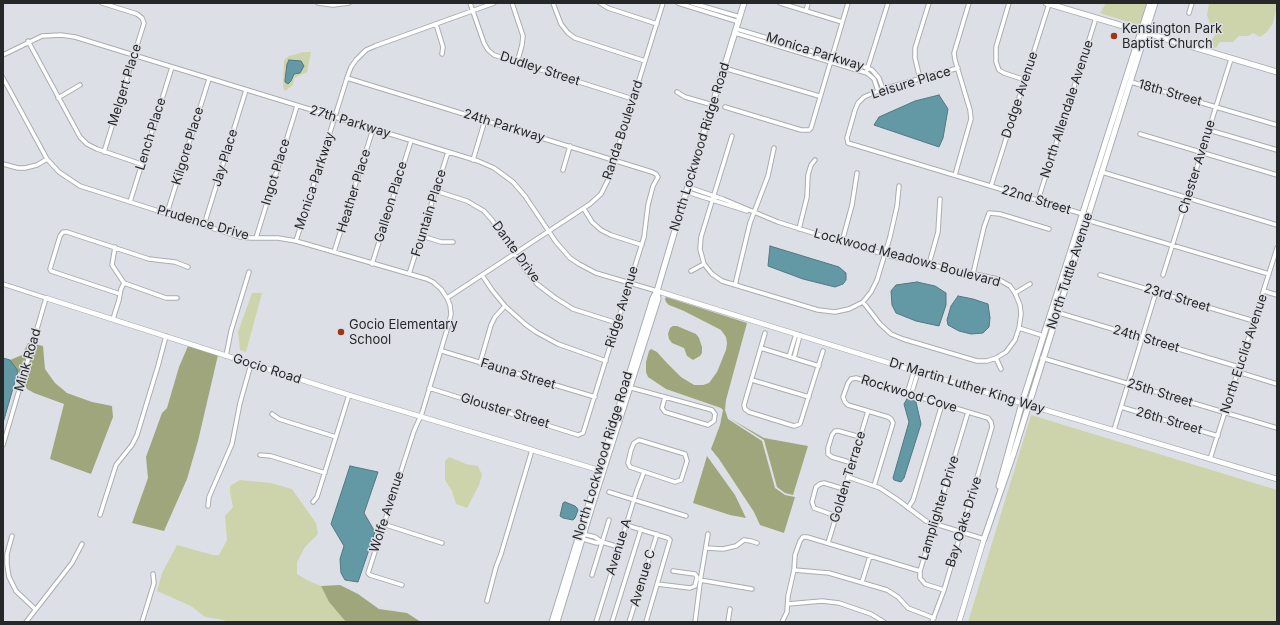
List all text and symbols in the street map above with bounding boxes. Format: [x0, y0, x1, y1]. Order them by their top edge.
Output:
place label: Kensington Park Baptist Church [1122, 21, 1222, 52]
street label: Monica Parkway [764, 30, 866, 74]
marker: Kensington Park Baptist Church [1109, 31, 1119, 41]
street label: North Allendale Avenue [1037, 38, 1097, 180]
street label: Melgert Place [105, 42, 145, 128]
street label: Dudley Street [498, 49, 582, 89]
street label: Dodge Avenue [999, 50, 1041, 140]
street label: North Lockwood Ridge Road [667, 61, 733, 233]
street label: Leisure Place [869, 64, 953, 102]
street label: 18th Street [1136, 76, 1204, 110]
street label: Randa Boulevard [600, 78, 646, 182]
street label: Lench Place [133, 96, 169, 172]
street label: 27th Parkway [308, 102, 392, 142]
street label: Kilgore Place [169, 105, 207, 187]
street label: 24th Parkway [461, 106, 547, 146]
street label: Chester Avenue [1175, 118, 1219, 216]
street label: Jay Place [209, 127, 241, 189]
street label: Monica Parkway [292, 130, 338, 232]
street label: Ingot Place [259, 137, 293, 207]
street label: Heather Place [334, 147, 374, 235]
street label: Galleon Place [371, 160, 411, 244]
street label: Fountain Place [408, 168, 450, 258]
street label: 22nd Street [999, 182, 1073, 218]
street label: Prudence Drive [155, 202, 251, 244]
street label: North Tuttle Avenue [1044, 211, 1096, 331]
street label: Dante Drive [489, 218, 543, 286]
street label: Lockwood Meadows Boulevard [812, 226, 1002, 290]
street label: Ridge Avenue [602, 264, 642, 350]
street label: 23rd Street [1142, 280, 1212, 316]
street label: North Euclid Avenue [1217, 292, 1271, 416]
place label: Gocio Elementary School [349, 317, 458, 348]
street label: 24th Street [1111, 322, 1181, 356]
street label: Mink Road [12, 327, 44, 393]
marker: Gocio Elementary School [336, 327, 346, 337]
street label: Gocio Road [231, 351, 303, 387]
street label: Fauna Street [479, 355, 557, 393]
street label: Dr Martin Luther King Way [887, 355, 1047, 417]
street label: North Lockwood Ridge Road [570, 370, 636, 542]
street label: Rockwood Cove [859, 372, 959, 416]
street label: 25th Street [1125, 376, 1195, 410]
street label: Glouster Street [459, 390, 551, 432]
street label: 26th Street [1134, 404, 1204, 438]
street label: Golden Terrace [827, 429, 869, 525]
street label: Lamplighter Drive [916, 454, 962, 562]
street label: Wolfe Avenue [367, 469, 407, 555]
street label: Bay Oaks Drive [943, 475, 985, 569]
street label: Avenue A [603, 517, 635, 577]
street label: Avenue C [627, 548, 659, 608]

